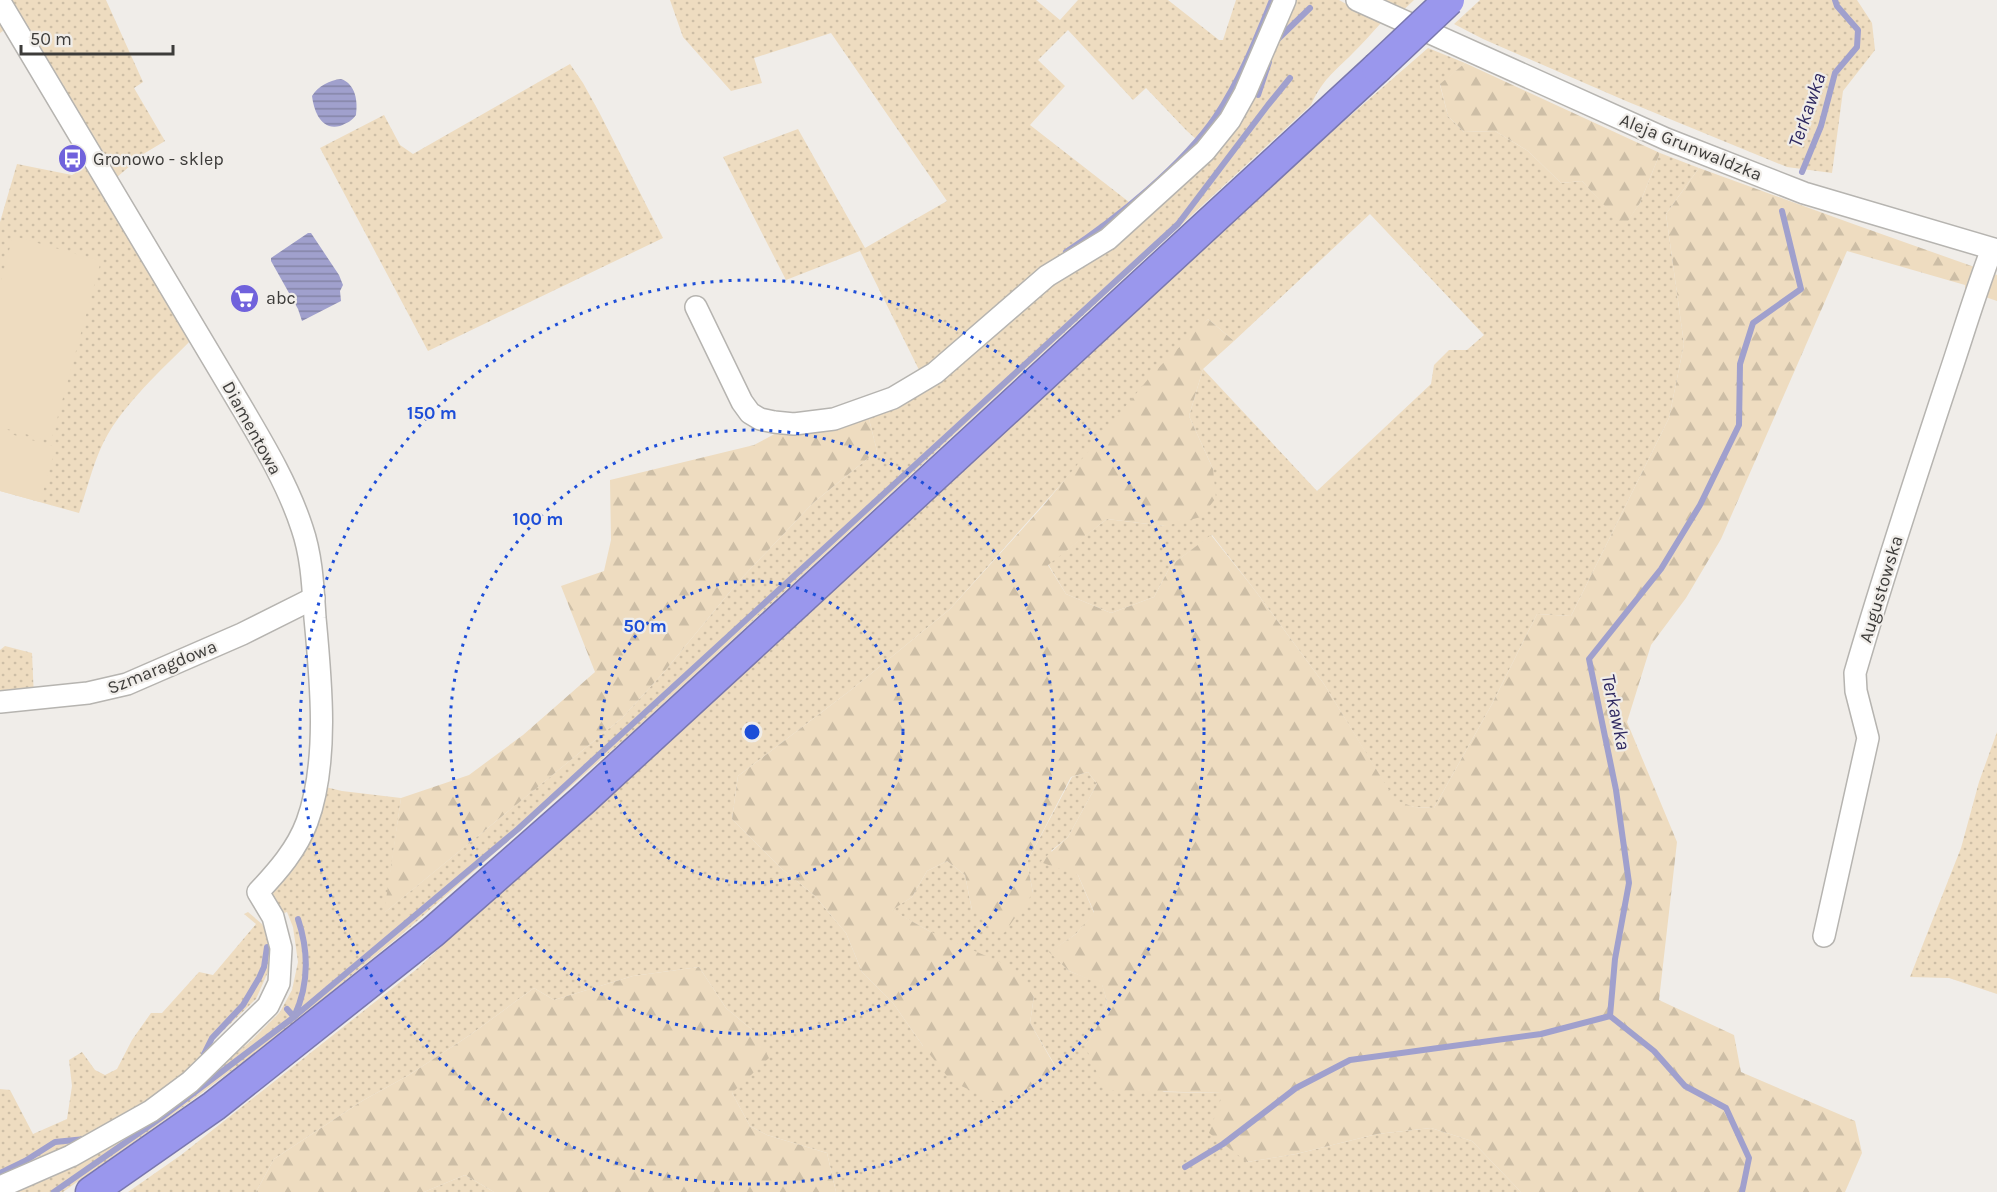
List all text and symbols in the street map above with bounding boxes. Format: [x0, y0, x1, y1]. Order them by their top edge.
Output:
scale bar [21, 18, 172, 56]
text: 50 m [30, 28, 72, 50]
water label: Terkawka [1784, 70, 1830, 150]
street label: Aleja Grunwaldzka [1617, 108, 1765, 186]
bus stop icon: Gronowo - sklep [56, 143, 88, 175]
place label: Gronowo - sklep [93, 148, 224, 170]
supermarket icon: abc [229, 282, 261, 314]
place label: abc [266, 287, 296, 309]
street label: Diamentowa [217, 377, 287, 479]
text: 150 m [407, 402, 457, 424]
text: 100 m [513, 508, 563, 530]
street label: Augustowska [1854, 533, 1908, 645]
text: 50 m [623, 615, 667, 637]
street label: Szmaragdowa [104, 635, 220, 699]
water label: Terkawka [1597, 672, 1635, 752]
centre of rings [742, 722, 762, 742]

